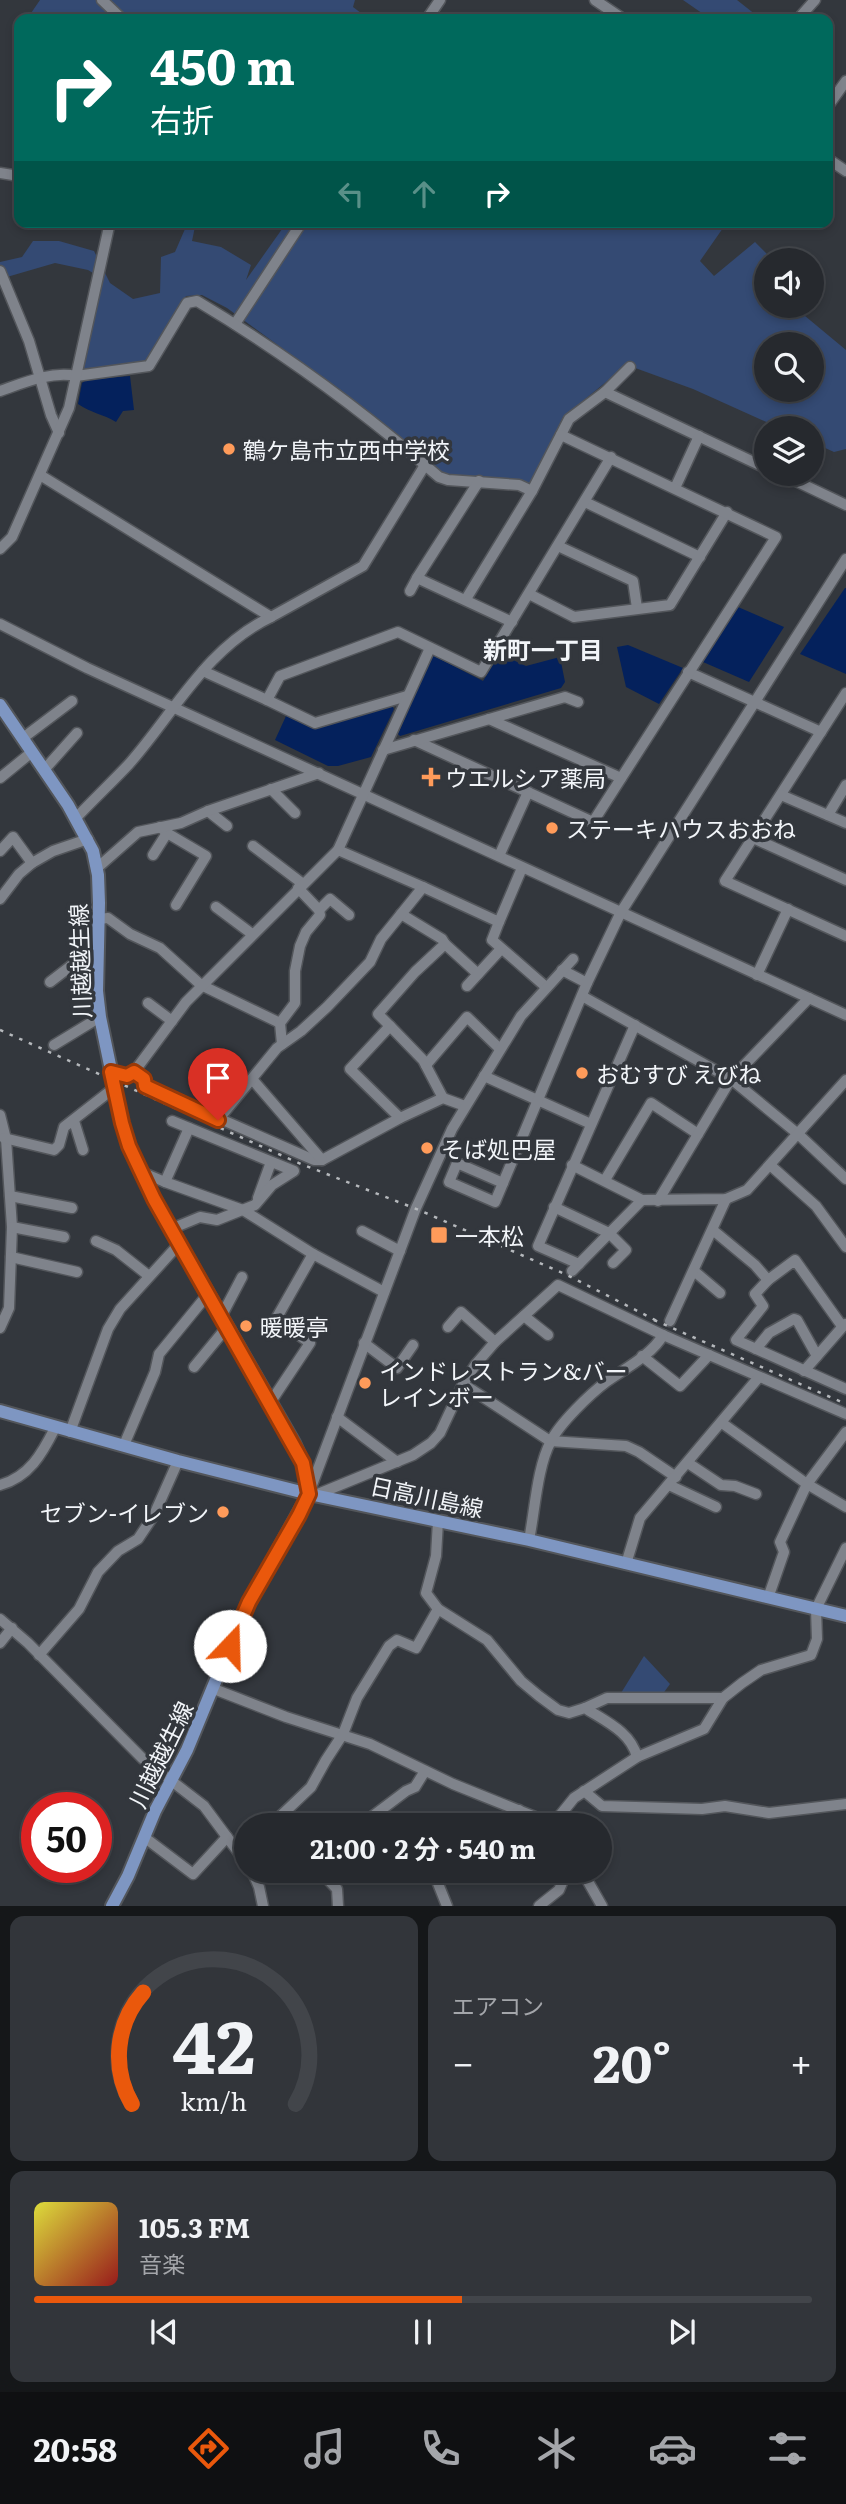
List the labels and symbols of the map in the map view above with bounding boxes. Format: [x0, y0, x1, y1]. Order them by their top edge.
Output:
place label: 鶴ケ島市立西中学校 [243, 432, 450, 466]
marker: 鶴ケ島市立西中学校 [221, 441, 237, 457]
district label: 新町一丁目 [483, 631, 603, 666]
place label: ウエルシア薬局 [445, 760, 606, 794]
marker: ウエルシア薬局 [423, 769, 439, 785]
place label: ステーキハウスおおね [566, 811, 796, 845]
marker: ステーキハウスおおね [544, 820, 560, 836]
street label: 川越越生線 [60, 903, 98, 1019]
pin [188, 1048, 248, 1120]
place label: おむすび えびね [596, 1056, 762, 1090]
marker: おむすび えびね [574, 1065, 590, 1081]
place label: そば処巴屋 [441, 1131, 556, 1165]
marker: そば処巴屋 [419, 1140, 435, 1156]
place label: 一本松 [455, 1218, 524, 1252]
marker: 一本松 [429, 1225, 449, 1245]
place label: 暖暖亭 [260, 1309, 329, 1343]
marker: 暖暖亭 [238, 1318, 254, 1334]
place label: インドレストラン&バー レインボー [379, 1353, 628, 1413]
marker: インドレストラン&バー レインボー [357, 1375, 373, 1391]
street label: 日高川島線 [367, 1467, 487, 1525]
place label: セブン-イレブン [40, 1495, 209, 1529]
marker: セブン-イレブン [215, 1504, 231, 1520]
position arrow [193, 1609, 267, 1683]
street label: 川越越生線 [120, 1695, 200, 1813]
speed limit sign: 50 [21, 1792, 112, 1883]

